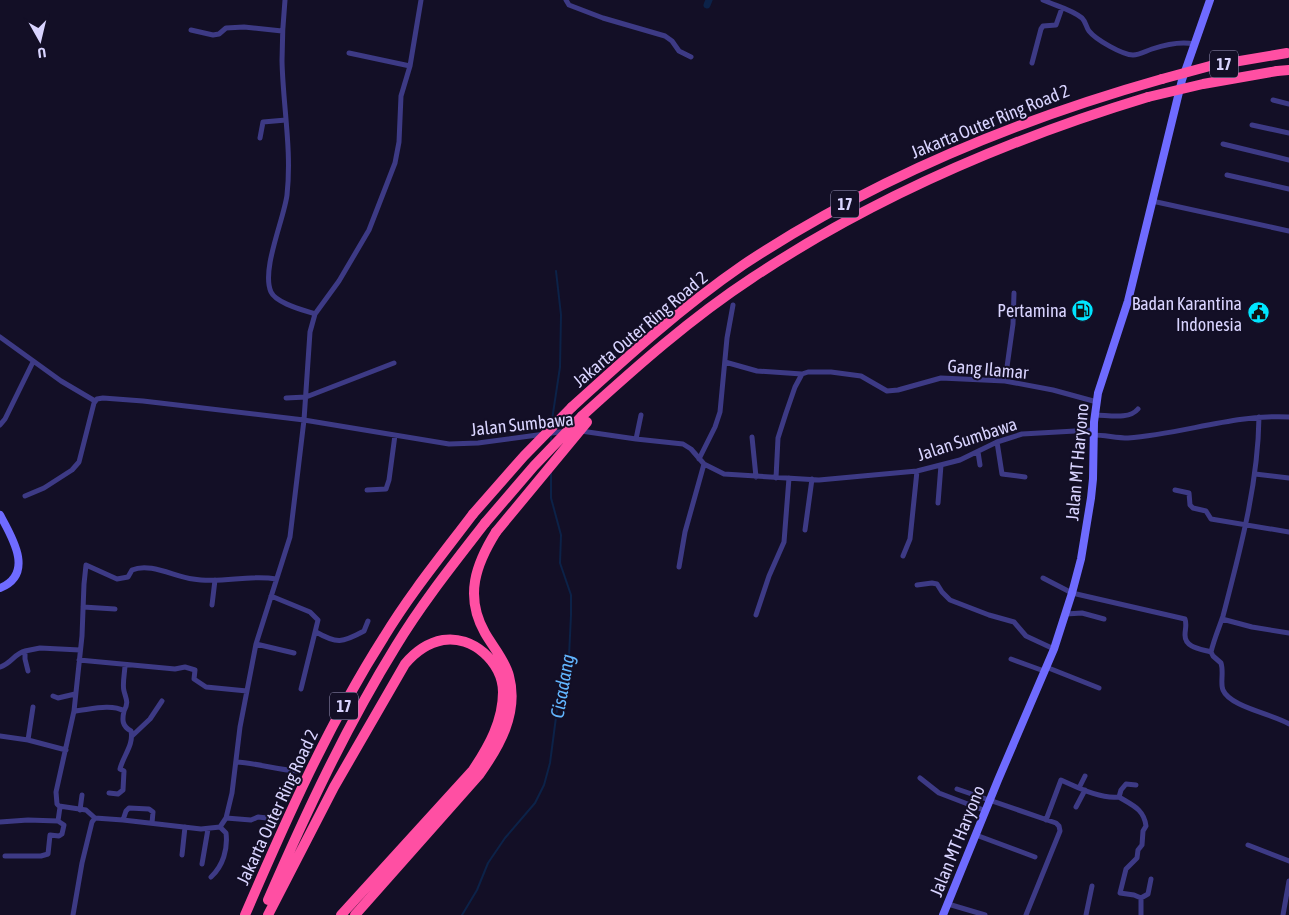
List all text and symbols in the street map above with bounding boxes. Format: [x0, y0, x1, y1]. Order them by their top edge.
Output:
north arrow [15, 15, 65, 65]
text: U [37, 44, 47, 61]
road number: 17 [1210, 51, 1238, 78]
street label: Jakarta Outer Ring Road 2 [908, 80, 1072, 162]
road number: 17 [831, 190, 859, 218]
street label: Jakarta Outer Ring Road 2 [568, 267, 712, 391]
place label: Badan Karantina Indonesia [1132, 293, 1242, 335]
fuel station icon: Pertamina [1071, 298, 1095, 322]
place label: Pertamina [997, 300, 1067, 321]
public building icon: Badan Karantina Indonesia [1246, 301, 1270, 325]
street label: Gang Ilamar [947, 355, 1030, 383]
street label: Jalan MT Haryono [1061, 402, 1093, 522]
street label: Jalan Sumbawa [469, 408, 575, 440]
street label: Jalan Sumbawa [915, 413, 1019, 465]
water label: Cisadang [546, 652, 578, 720]
road number: 17 [330, 692, 358, 719]
street label: Jakarta Outer Ring Road 2 [232, 726, 322, 888]
street label: Jalan MT Haryono [925, 782, 989, 900]

